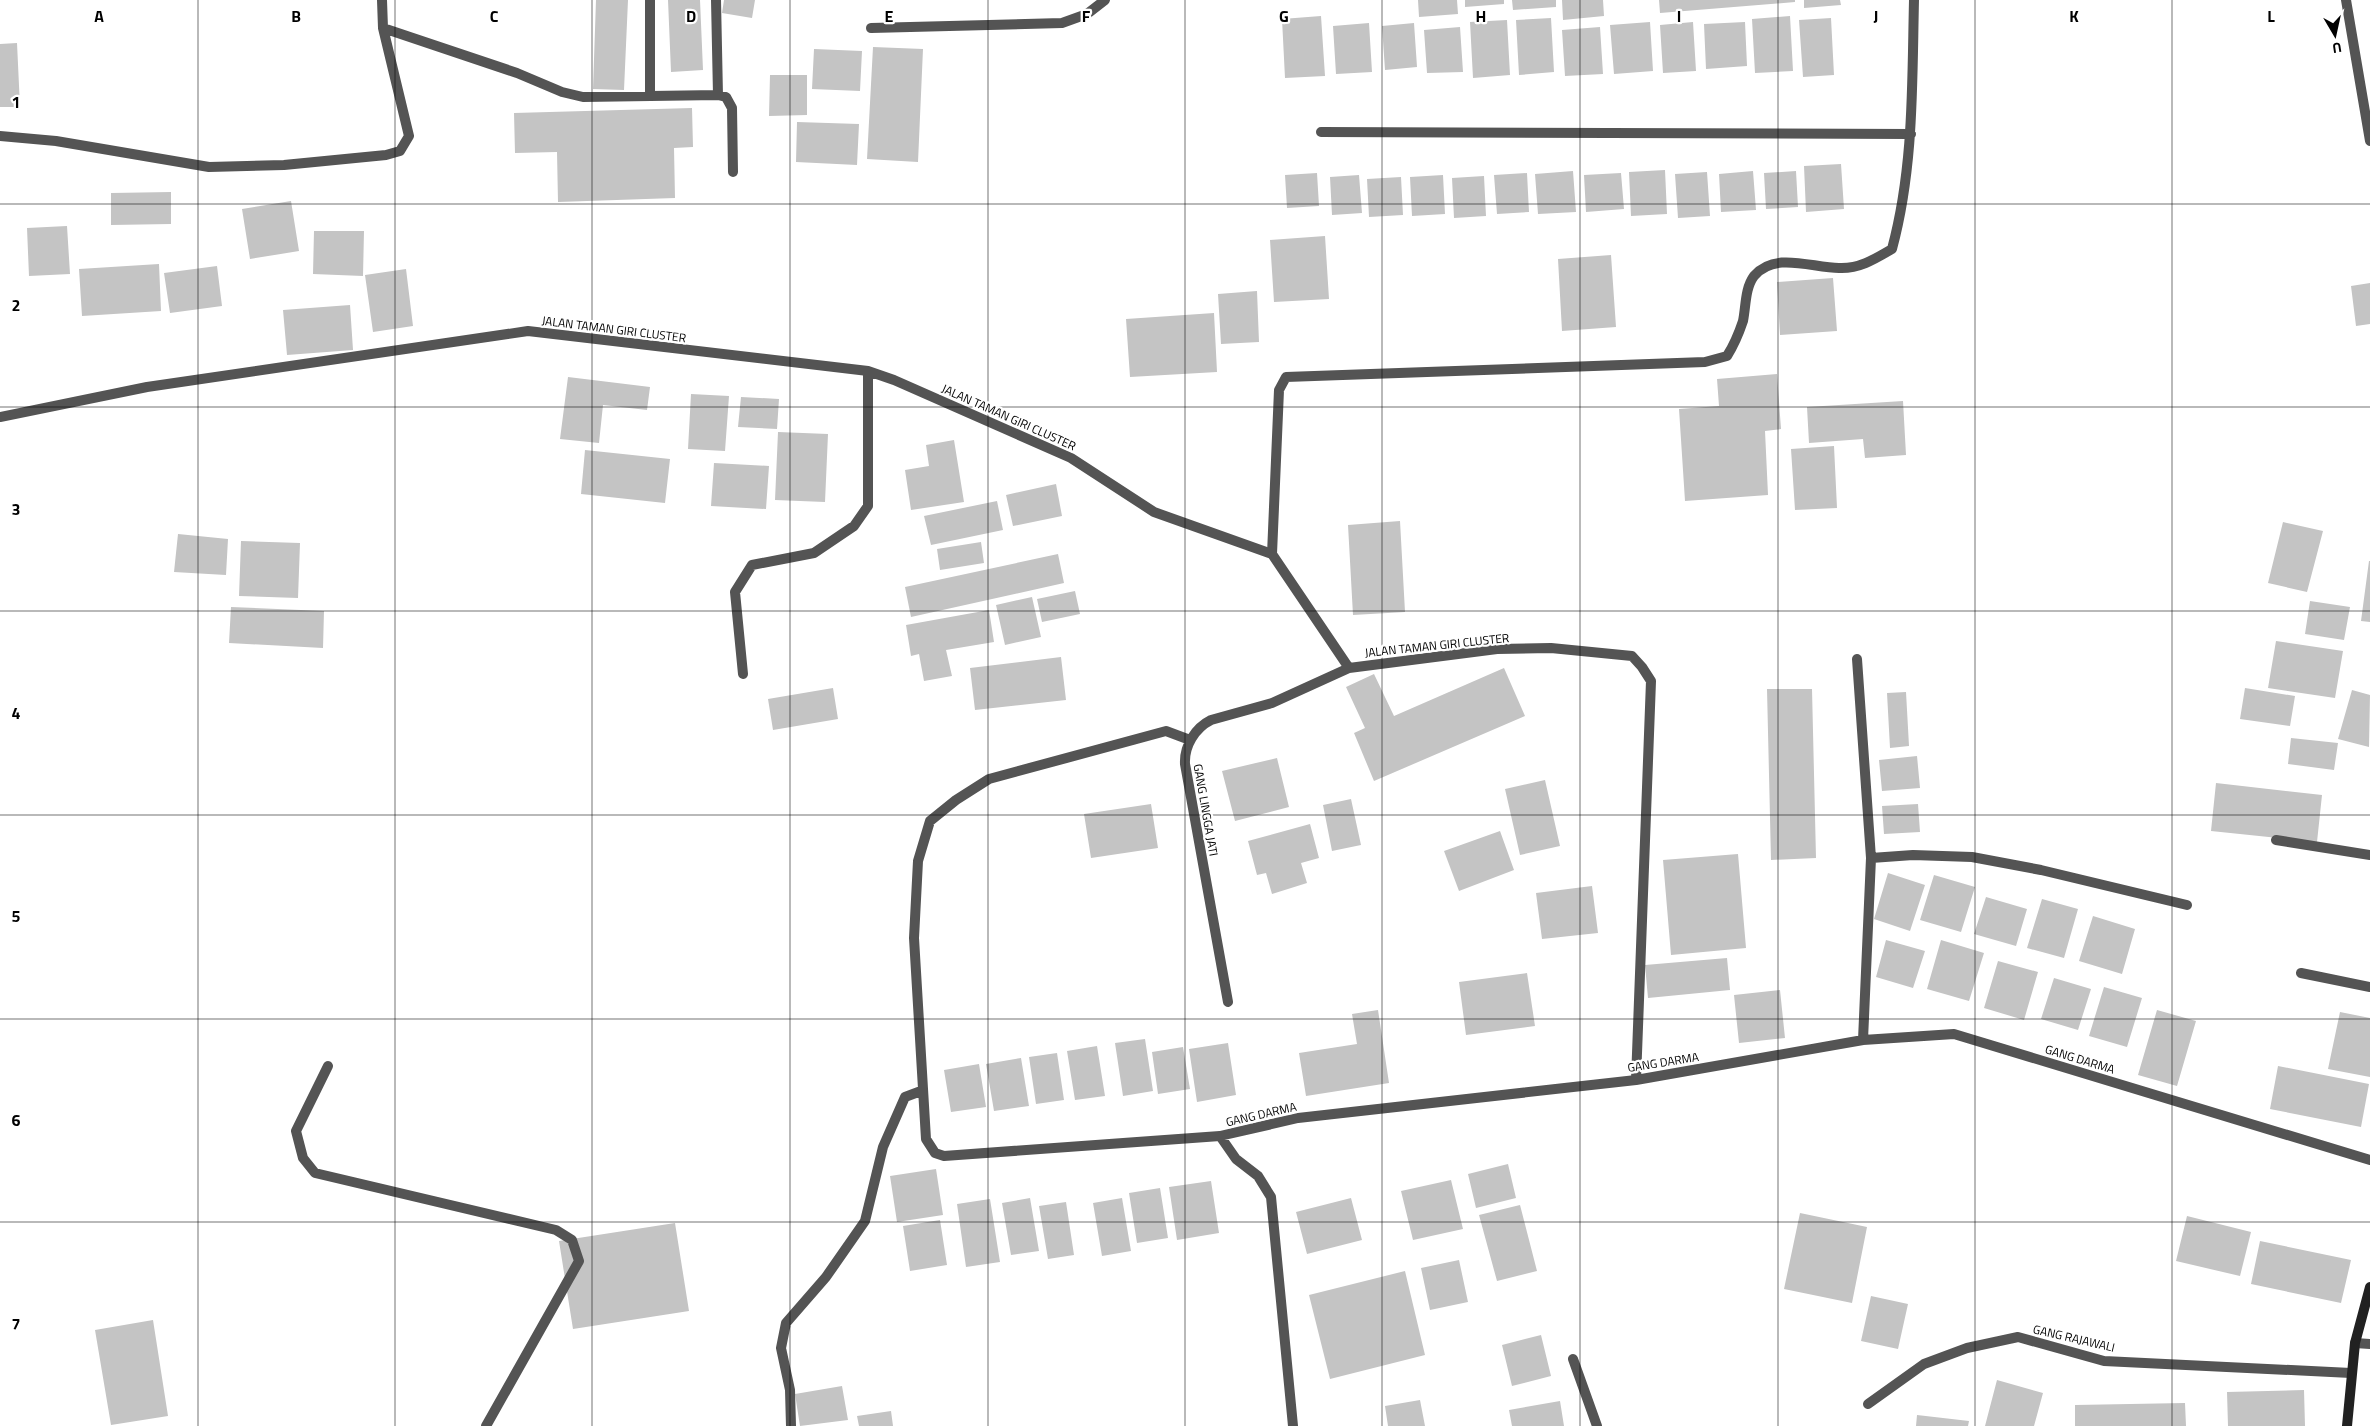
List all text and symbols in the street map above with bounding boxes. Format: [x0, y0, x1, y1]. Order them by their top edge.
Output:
text: A [94, 4, 104, 28]
text: B [291, 4, 301, 28]
text: C [490, 4, 499, 28]
text: D [686, 4, 696, 28]
text: E [885, 4, 894, 28]
text: F [1082, 4, 1091, 28]
text: G [1279, 4, 1289, 28]
text: H [1476, 4, 1486, 28]
text: I [1677, 4, 1681, 28]
text: J [1874, 4, 1878, 28]
text: K [2069, 4, 2079, 28]
text: L [2267, 4, 2275, 28]
north arrow [2310, 10, 2360, 60]
text: U [2331, 37, 2343, 59]
text: 1 [12, 90, 20, 114]
text: 2 [12, 293, 20, 317]
street label: JALAN TAMAN GIRI CLUSTER [541, 311, 687, 347]
street label: JALAN TAMAN GIRI CLUSTER [939, 379, 1079, 455]
text: 3 [12, 497, 20, 521]
street label: JALAN TAMAN GIRI CLUSTER [1364, 628, 1510, 662]
text: 4 [12, 701, 21, 725]
street label: GANG LINGGA JATI [1189, 762, 1223, 858]
text: 5 [12, 904, 21, 928]
street label: GANG DARMA [2043, 1039, 2117, 1079]
street label: GANG DARMA [1626, 1047, 1700, 1077]
street label: GANG DARMA [1224, 1097, 1298, 1131]
text: 6 [12, 1108, 21, 1132]
text: 7 [12, 1312, 20, 1336]
street label: GANG RAJAWALI [2031, 1319, 2117, 1357]

